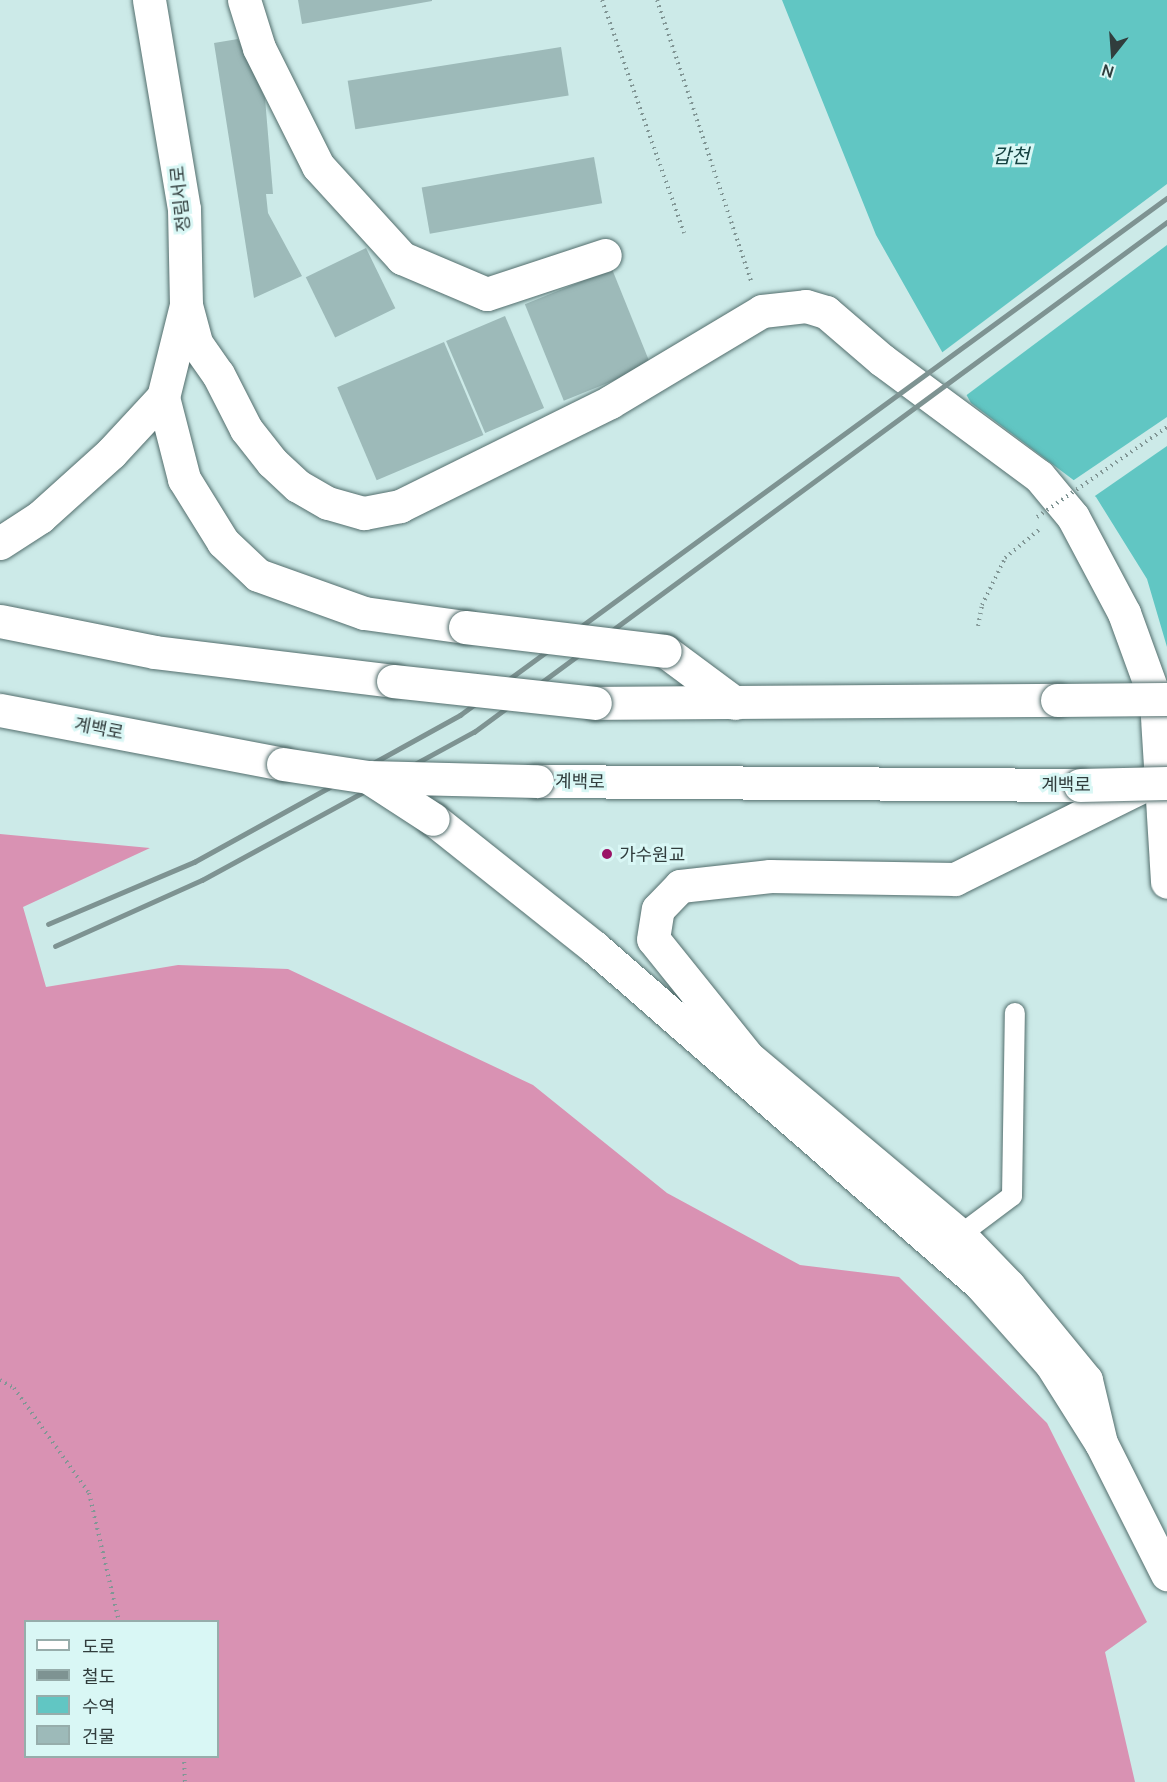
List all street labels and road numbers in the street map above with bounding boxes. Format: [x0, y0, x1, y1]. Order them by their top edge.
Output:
street label: 정림서로 [166, 165, 194, 233]
street label: 계백로 [73, 713, 125, 743]
street label: 계백로 [555, 770, 605, 792]
street label: 계백로 [1041, 773, 1091, 795]

